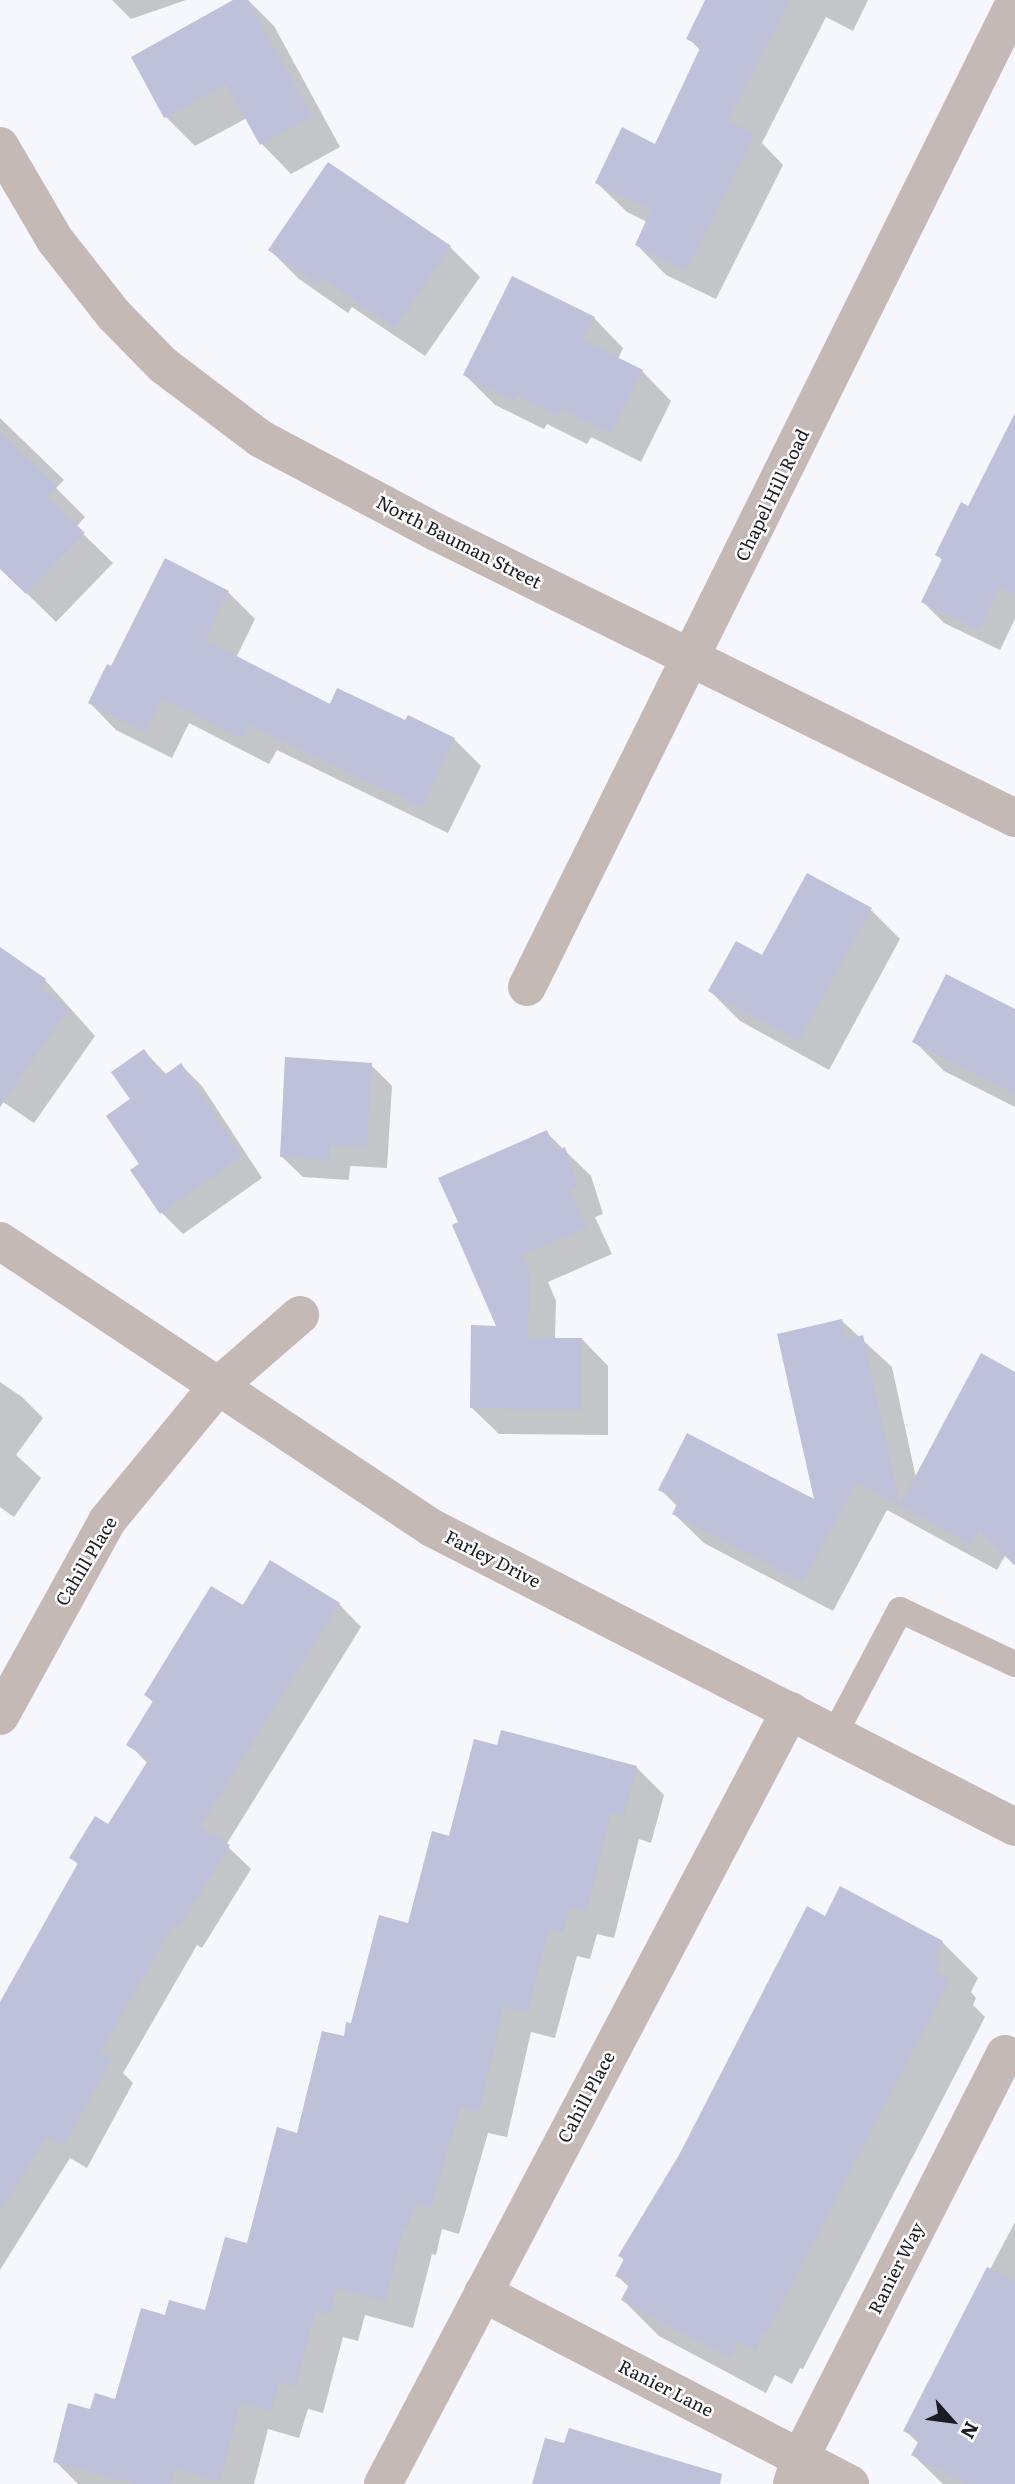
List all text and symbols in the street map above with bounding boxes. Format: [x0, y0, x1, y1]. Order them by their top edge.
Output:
street label: Chapel Hill Road [731, 426, 813, 564]
street label: North Bauman Street [373, 491, 545, 593]
street label: Cahill Place [51, 1512, 121, 1610]
street label: Farley Drive [442, 1526, 544, 1592]
street label: Cahill Place [553, 2048, 619, 2146]
street label: Ranier Way [864, 2219, 928, 2317]
street label: Ranier Lane [615, 2355, 717, 2421]
north arrow [917, 2386, 987, 2456]
text: N [954, 2417, 987, 2444]

